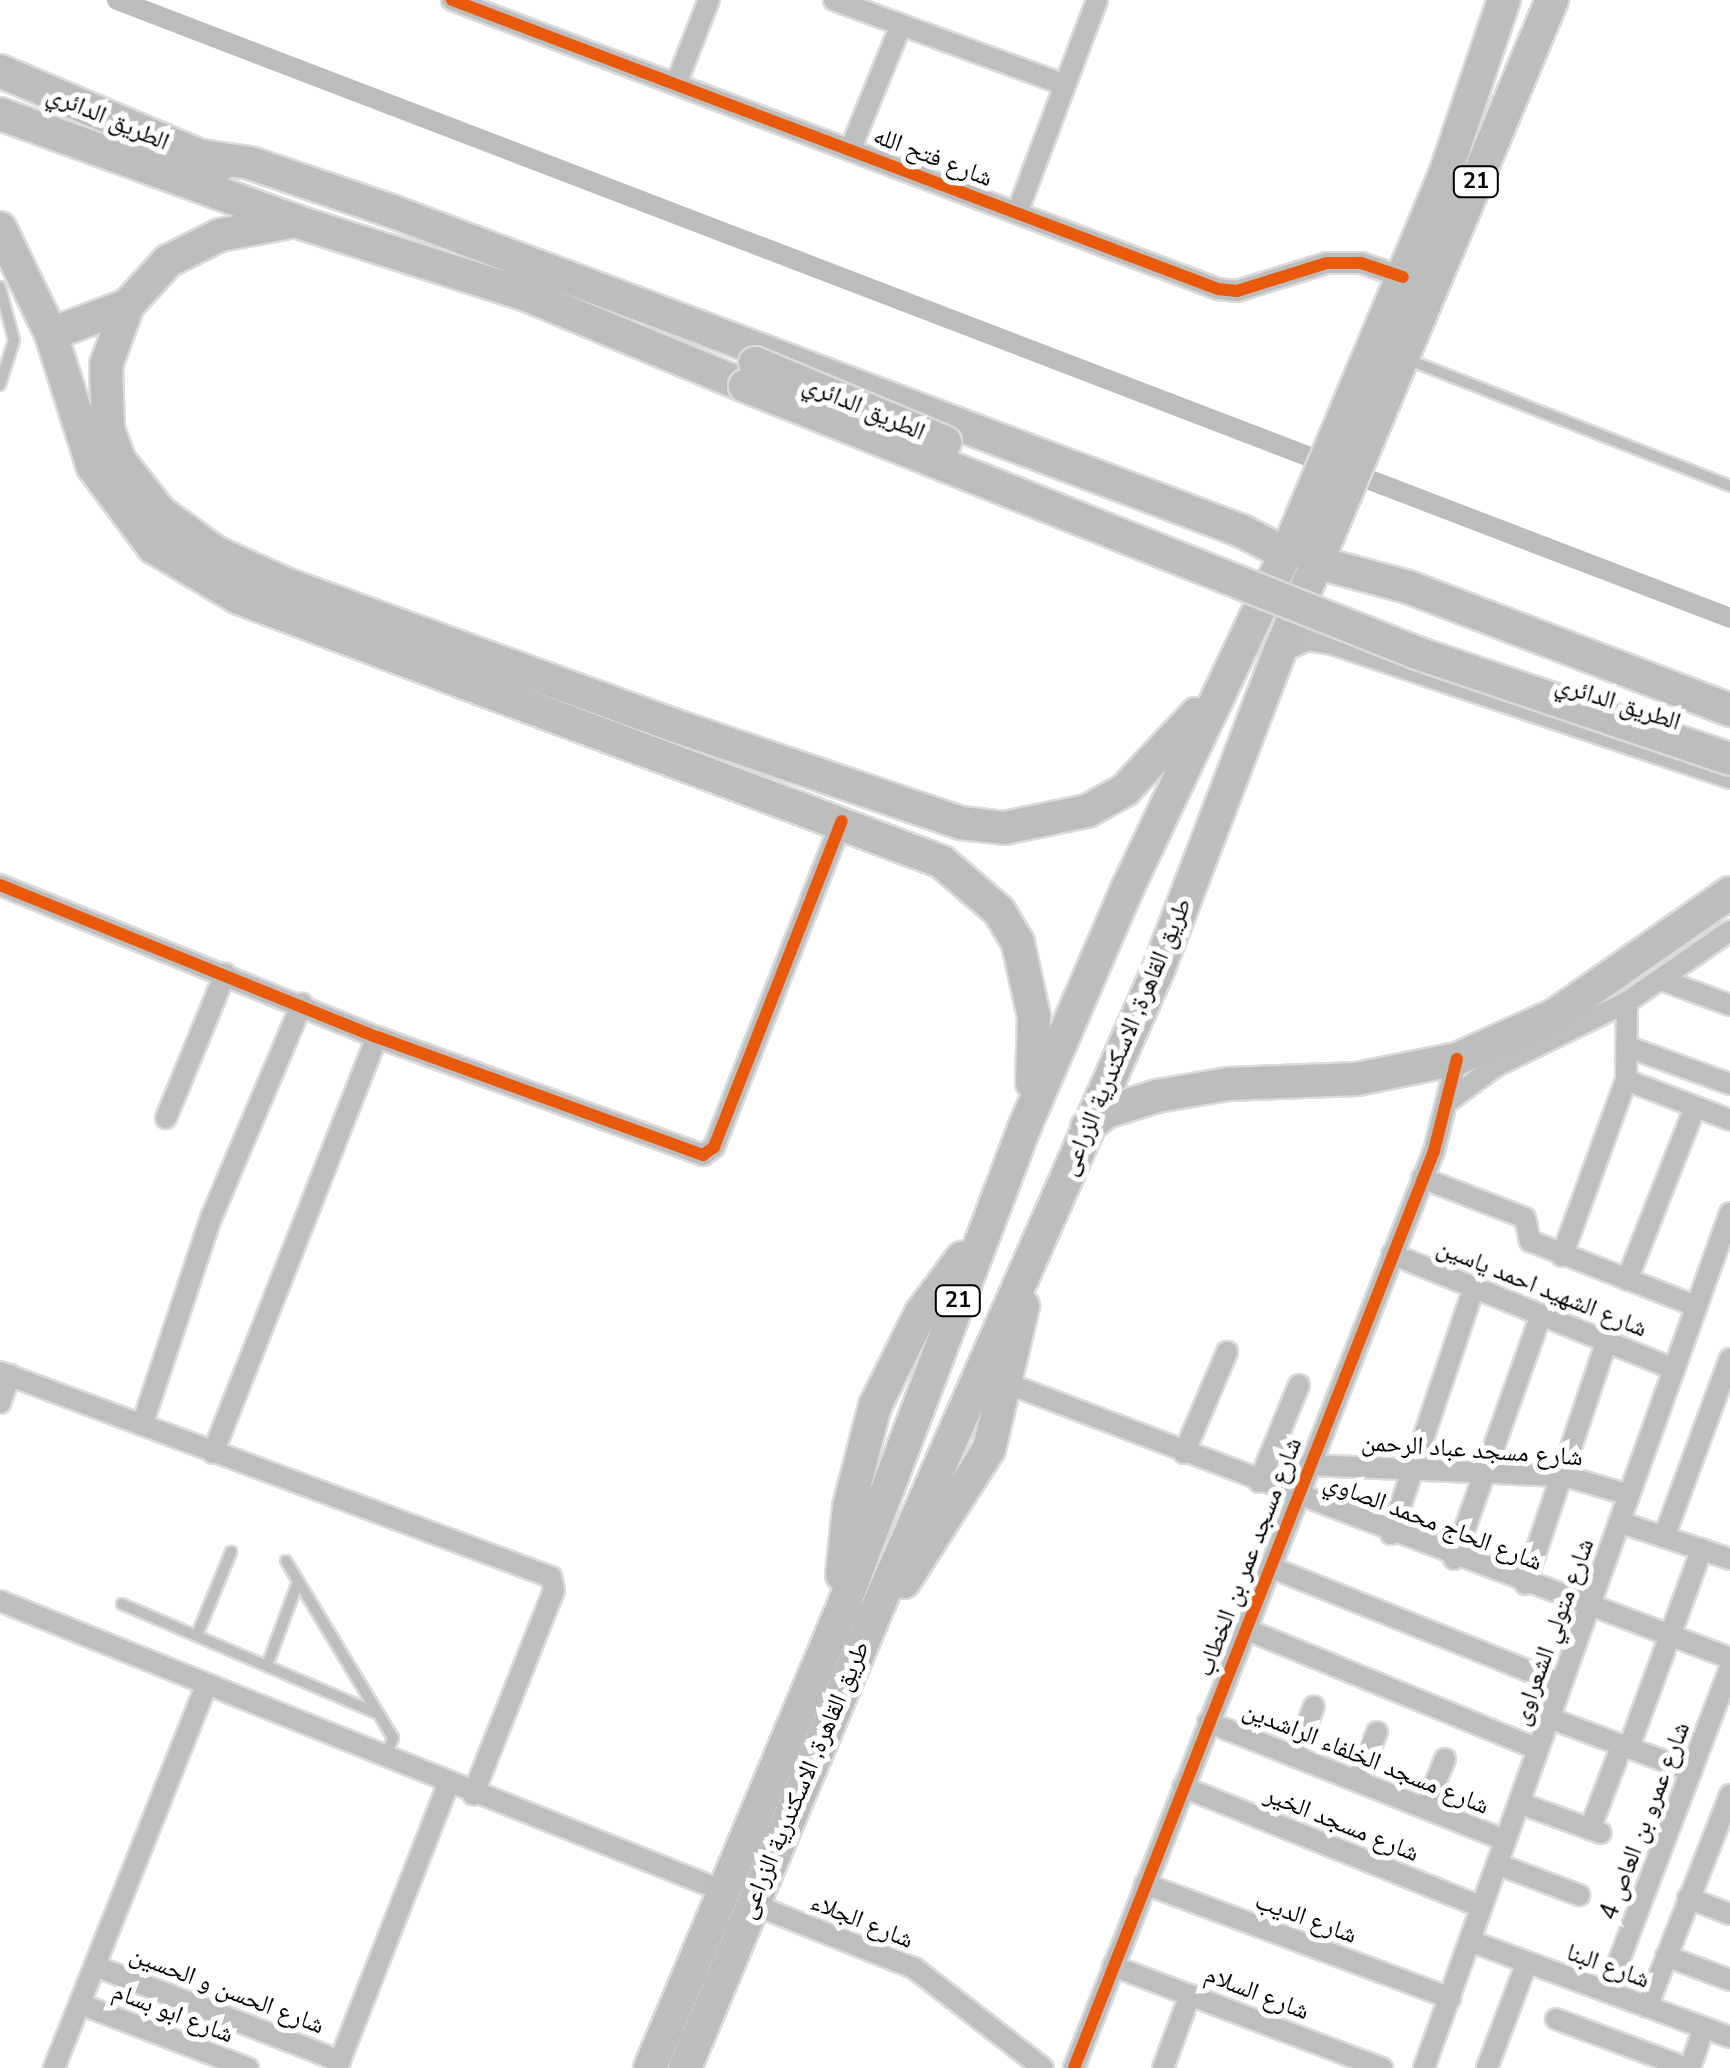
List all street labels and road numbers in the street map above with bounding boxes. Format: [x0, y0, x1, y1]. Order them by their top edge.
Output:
street label: الطريق الدائري [42, 79, 174, 157]
street label: شارع فتح الله [869, 121, 997, 193]
road number: 21 [1451, 165, 1501, 199]
street label: الطريق الدائري [798, 369, 930, 447]
street label: الطريق الدائري [1552, 669, 1684, 737]
street label: طريق القاهرة, الاسكندرية الزراعى [1054, 894, 1198, 1180]
street label: شارع الشهيد احمد ياسين [1433, 1232, 1651, 1344]
road number: 21 [933, 1284, 983, 1318]
street label: شارع مسجد عباد الرحمن [1360, 1427, 1584, 1473]
street label: شارع مسجد عمر بن الخطاب [1190, 1433, 1308, 1681]
street label: شارع الحاج محمد الصاوي [1320, 1467, 1546, 1577]
street label: شارع متولي الشعراوى [1505, 1535, 1601, 1729]
street label: طريق القاهرة, الاسكندرية الزراعى [732, 1637, 876, 1923]
street label: شارع مسجد الخلفاء الراشدين [1238, 1695, 1494, 1821]
street label: شارع عمرو بن العاص 4 [1593, 1718, 1697, 1924]
street label: شارع مسجد الخير [1260, 1779, 1424, 1869]
street label: شارع الديب [1251, 1886, 1361, 1950]
street label: شارع الجلاء [806, 1887, 918, 1955]
street label: شارع البنا [1562, 1937, 1654, 1995]
street label: شارع الحسن و الحسين [126, 1939, 328, 2041]
street label: شارع السلام [1201, 1959, 1313, 2027]
street label: شارع ابو بسام [108, 1976, 238, 2050]

